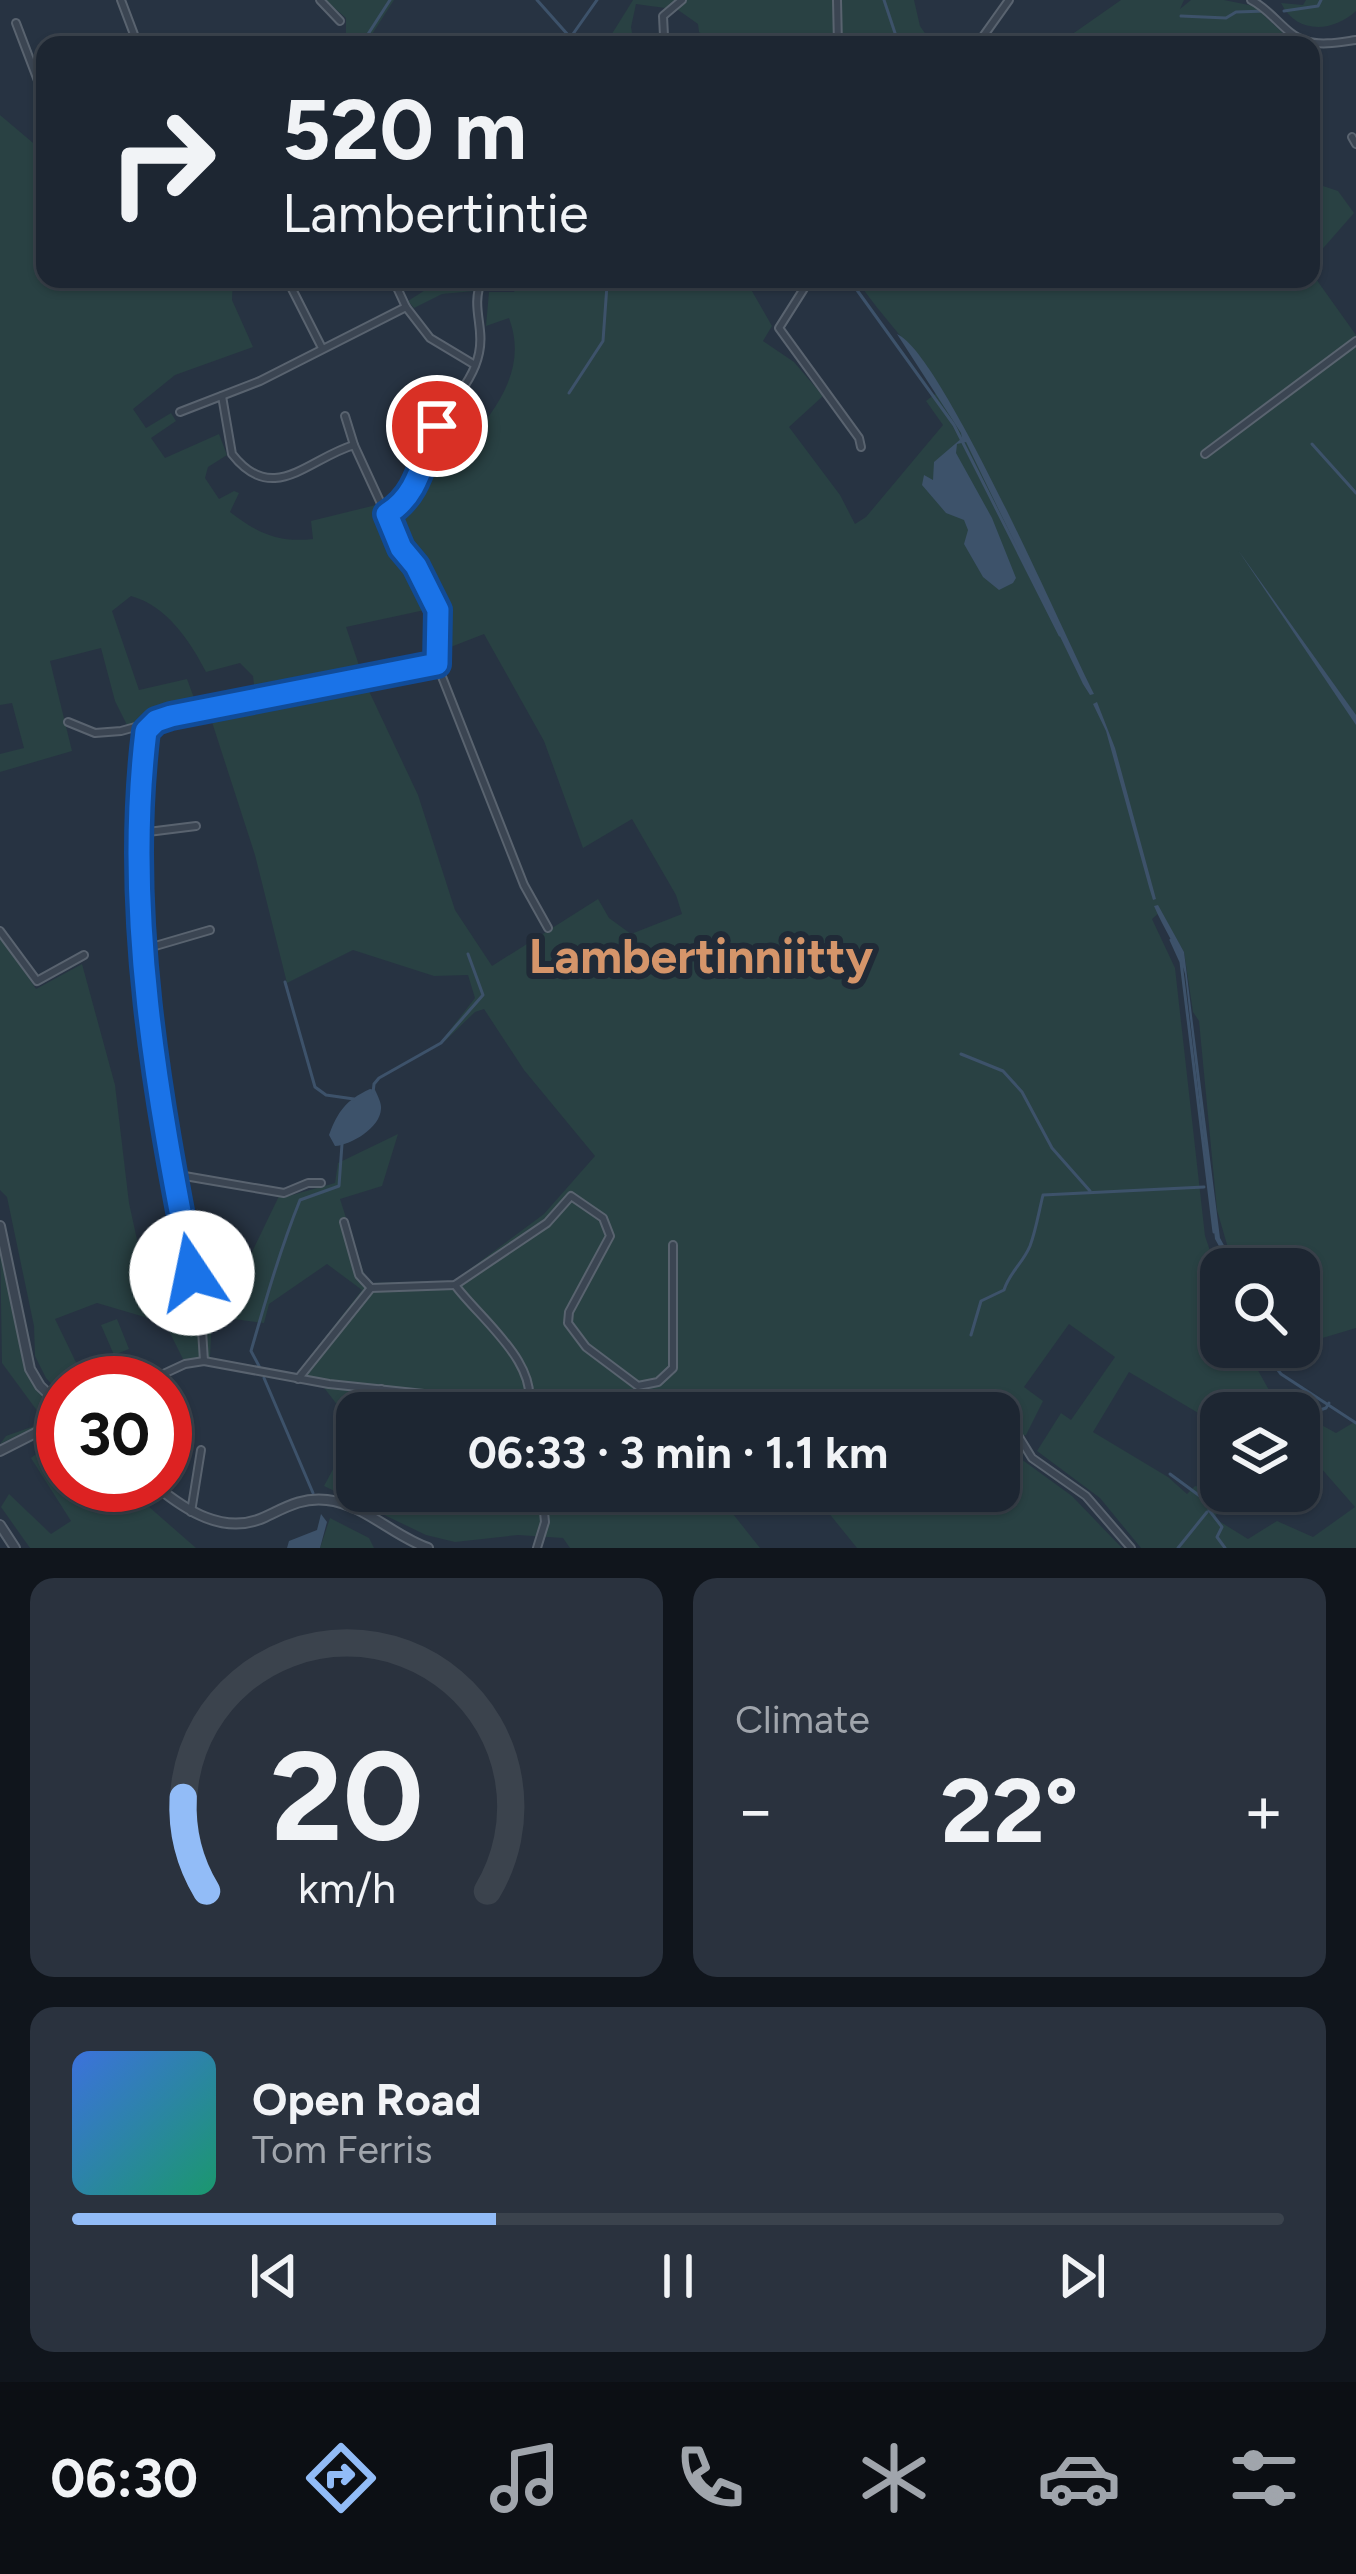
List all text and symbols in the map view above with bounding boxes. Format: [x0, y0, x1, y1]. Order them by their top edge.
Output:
text: 520 m [282, 79, 527, 180]
icon: right [84, 84, 240, 240]
text: Lambertintie [282, 181, 588, 246]
pin [386, 375, 488, 477]
icon: arrive [404, 393, 470, 459]
district label: Lambertinniitty [529, 927, 874, 985]
position arrow [129, 1210, 255, 1336]
map controls [1200, 1248, 1320, 1512]
button: search [1200, 1248, 1320, 1368]
speed limit sign: 30 [36, 1356, 192, 1512]
button: layers [1200, 1392, 1320, 1512]
text: 06:33 · 3 min · 1.1 km [468, 1425, 888, 1479]
text: Climate [735, 1696, 870, 1743]
text: 20 [270, 1721, 423, 1871]
text: 22° [940, 1756, 1079, 1865]
text: − [735, 1770, 776, 1850]
text: + [1243, 1770, 1284, 1850]
text: km/h [298, 1861, 395, 1913]
text: Open Road [252, 2072, 482, 2126]
text: Tom Ferris [252, 2126, 432, 2173]
icon: previous [241, 2243, 307, 2309]
icon: pause [645, 2243, 711, 2309]
icon: next [1049, 2243, 1115, 2309]
icon: directions [299, 2436, 383, 2520]
icon: music [483, 2436, 567, 2520]
icon: phone [668, 2436, 752, 2520]
icon: climate [852, 2436, 936, 2520]
icon: car [1037, 2436, 1121, 2520]
icon: filters [1222, 2436, 1306, 2520]
text: 06:30 [50, 2446, 198, 2511]

